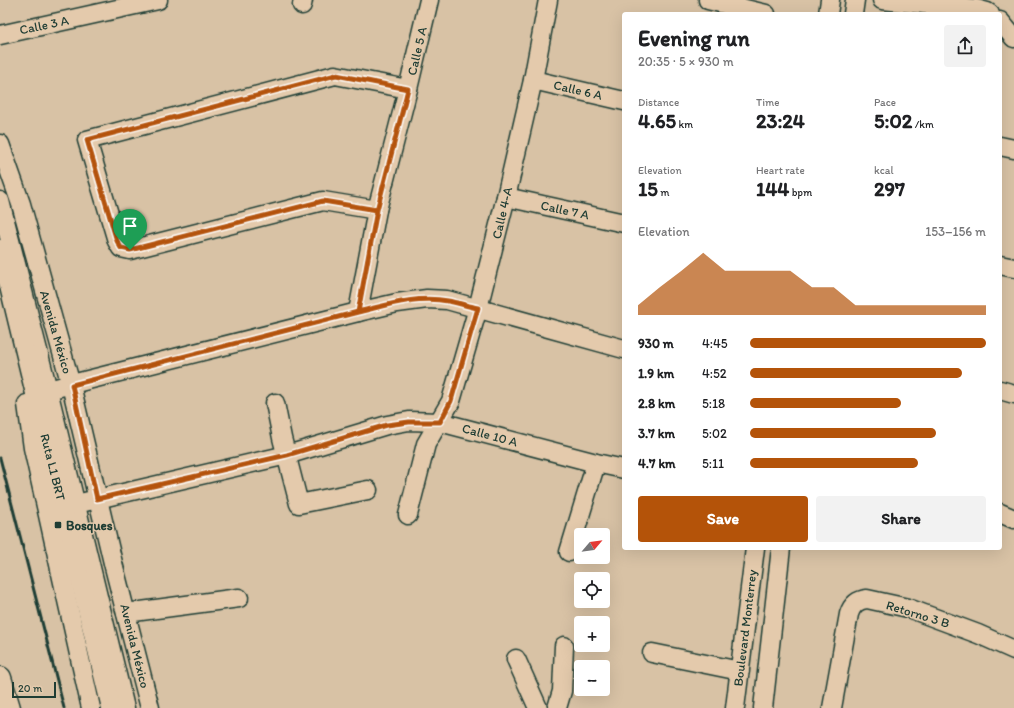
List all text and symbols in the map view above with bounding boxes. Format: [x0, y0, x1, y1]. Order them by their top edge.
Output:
street label: Calle 3 A [18, 12, 71, 38]
street label: Calle 5 A [404, 24, 430, 77]
text: Evening run [638, 25, 750, 52]
button: share [944, 25, 986, 67]
text: 20:35 · 5 × 930 m [638, 54, 734, 69]
street label: Calle 6 A [552, 77, 605, 103]
text: Distance [638, 96, 679, 109]
text: Time [756, 96, 779, 109]
text: Pace [874, 96, 896, 109]
text: 4.65 [638, 109, 676, 133]
text: 23:24 [756, 109, 805, 133]
text: 5:02 [874, 109, 912, 133]
text: km [676, 118, 693, 131]
text: /km [912, 118, 934, 131]
text: Elevation [638, 164, 682, 177]
text: Heart rate [756, 164, 805, 177]
text: kcal [874, 164, 894, 177]
text: 15 [638, 177, 658, 201]
text: 144 [756, 177, 789, 201]
text: 297 [874, 177, 905, 201]
street label: Calle 4-A [489, 185, 515, 240]
text: m [658, 186, 670, 199]
text: bpm [789, 186, 812, 199]
street label: Calle 7 A [539, 198, 591, 223]
pin [113, 209, 147, 250]
icon: arrive [119, 215, 141, 237]
text: Elevation [638, 224, 690, 239]
text: 153–156 m [925, 224, 986, 239]
street label: Avenida México [37, 289, 75, 376]
text: 930 m [638, 336, 674, 351]
text: 4:45 [702, 336, 728, 351]
text: 1.9 km [638, 366, 674, 381]
text: 4:52 [702, 366, 727, 381]
text: 2.8 km [638, 396, 675, 411]
text: 5:18 [702, 396, 725, 411]
street label: Calle 10 A [461, 420, 520, 450]
text: 3.7 km [638, 426, 675, 441]
text: 5:02 [702, 426, 727, 441]
street label: Ruta L1 BRT [37, 432, 69, 503]
text: 4.7 km [638, 456, 676, 471]
text: 5:11 [702, 456, 724, 471]
button: Save [638, 496, 808, 542]
button: Share [816, 496, 986, 542]
place label: Bosques [66, 518, 113, 534]
marker: Bosques [53, 520, 63, 530]
north arrow [574, 528, 610, 564]
map controls [574, 528, 610, 696]
street label: Boulevard Monterrey [730, 569, 760, 687]
button: locate [574, 572, 610, 608]
street label: Retorno 3 B [884, 597, 952, 631]
street label: Avenida México [117, 602, 153, 690]
button: + [574, 616, 610, 652]
button: − [574, 660, 610, 696]
scale bar [12, 680, 56, 699]
text: 20 m [18, 682, 42, 695]

